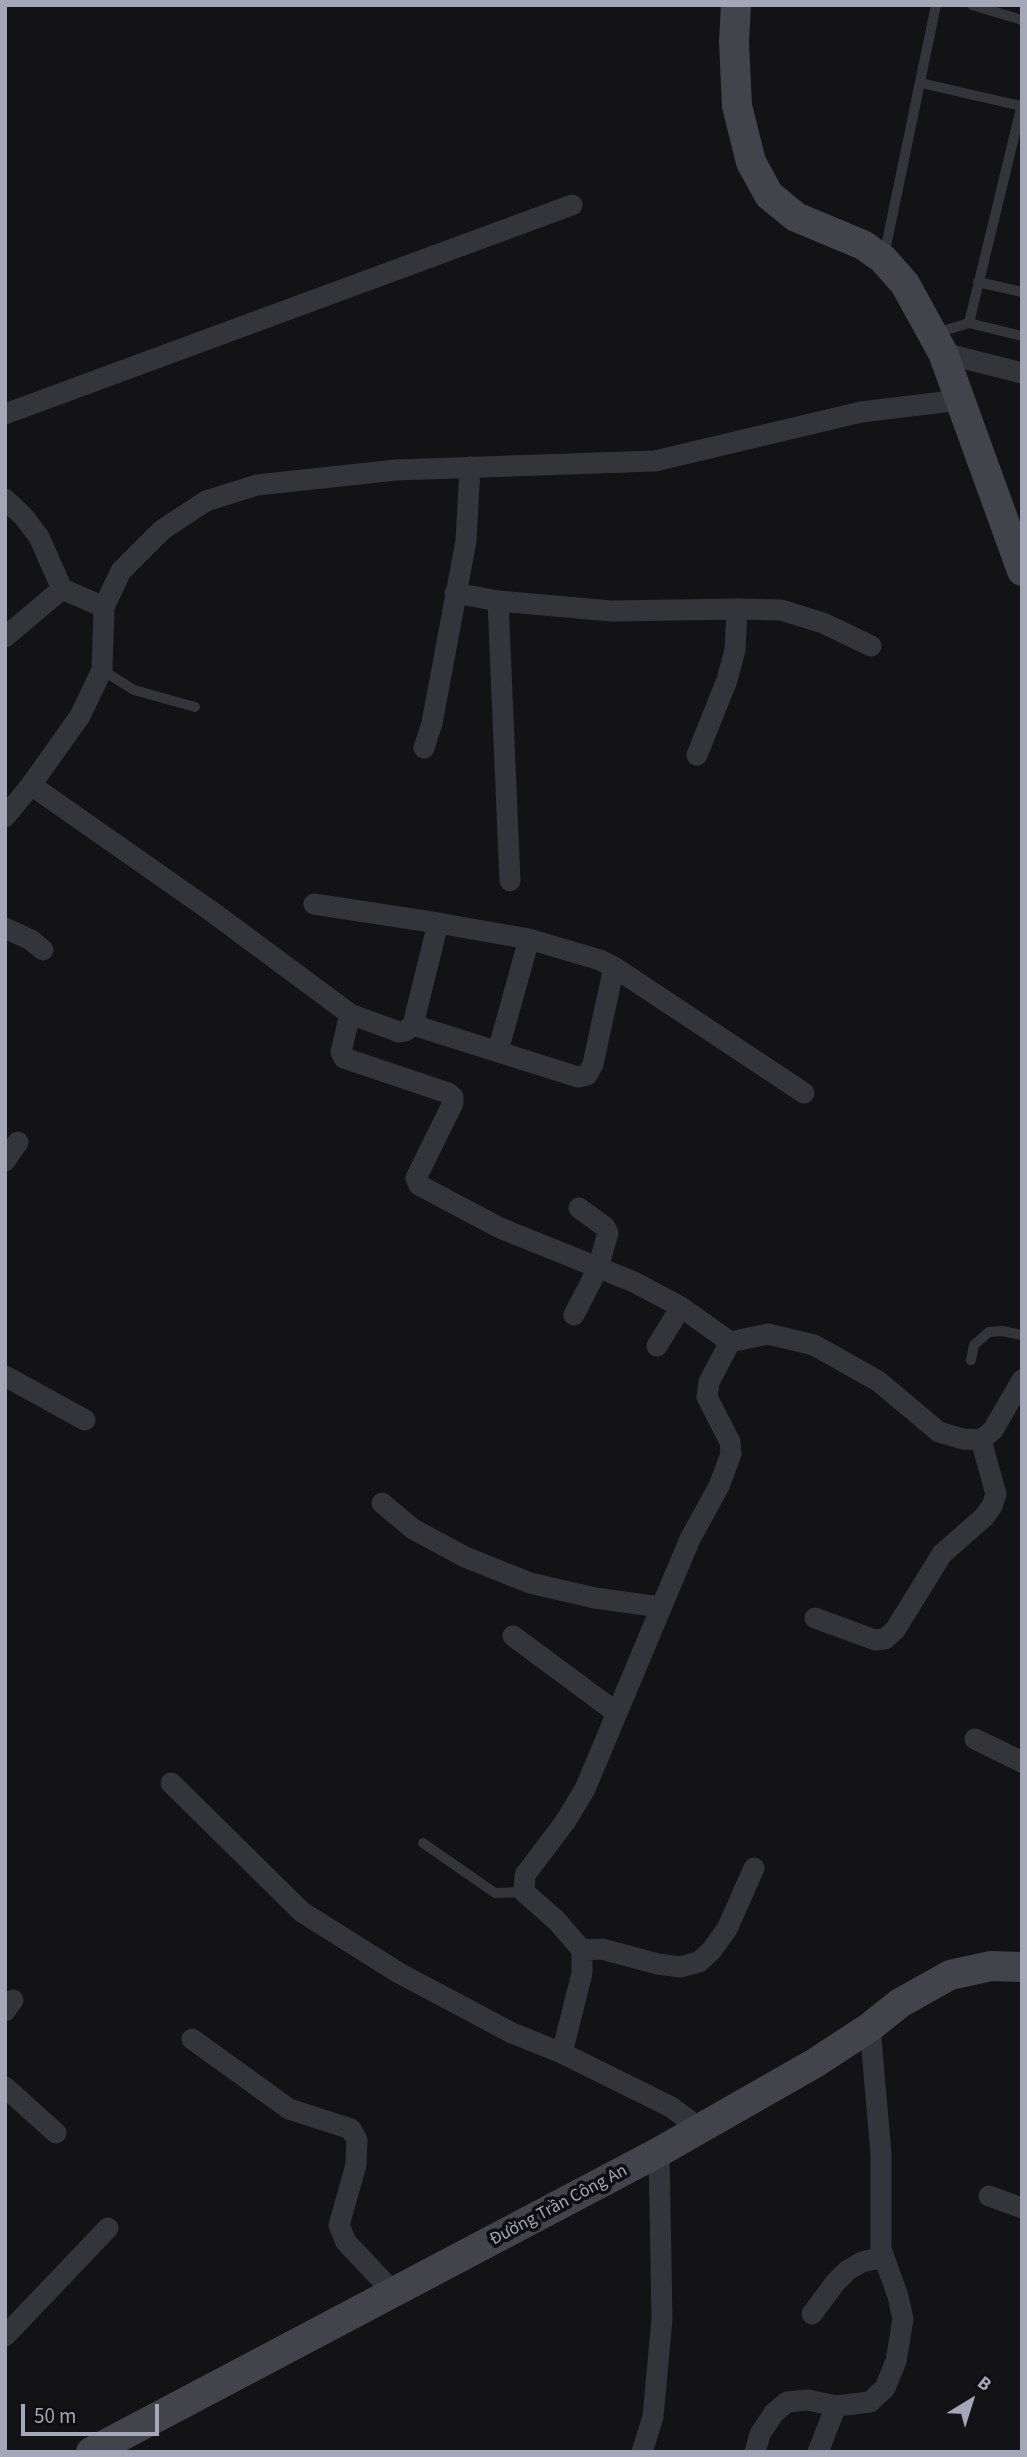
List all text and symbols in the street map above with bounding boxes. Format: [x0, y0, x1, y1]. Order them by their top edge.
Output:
street label: Đường Trần Công An [486, 2161, 632, 2251]
north arrow [936, 2366, 1006, 2436]
text: B [971, 2370, 997, 2398]
scale bar [24, 2390, 163, 2434]
text: 50 m [34, 2401, 76, 2431]

